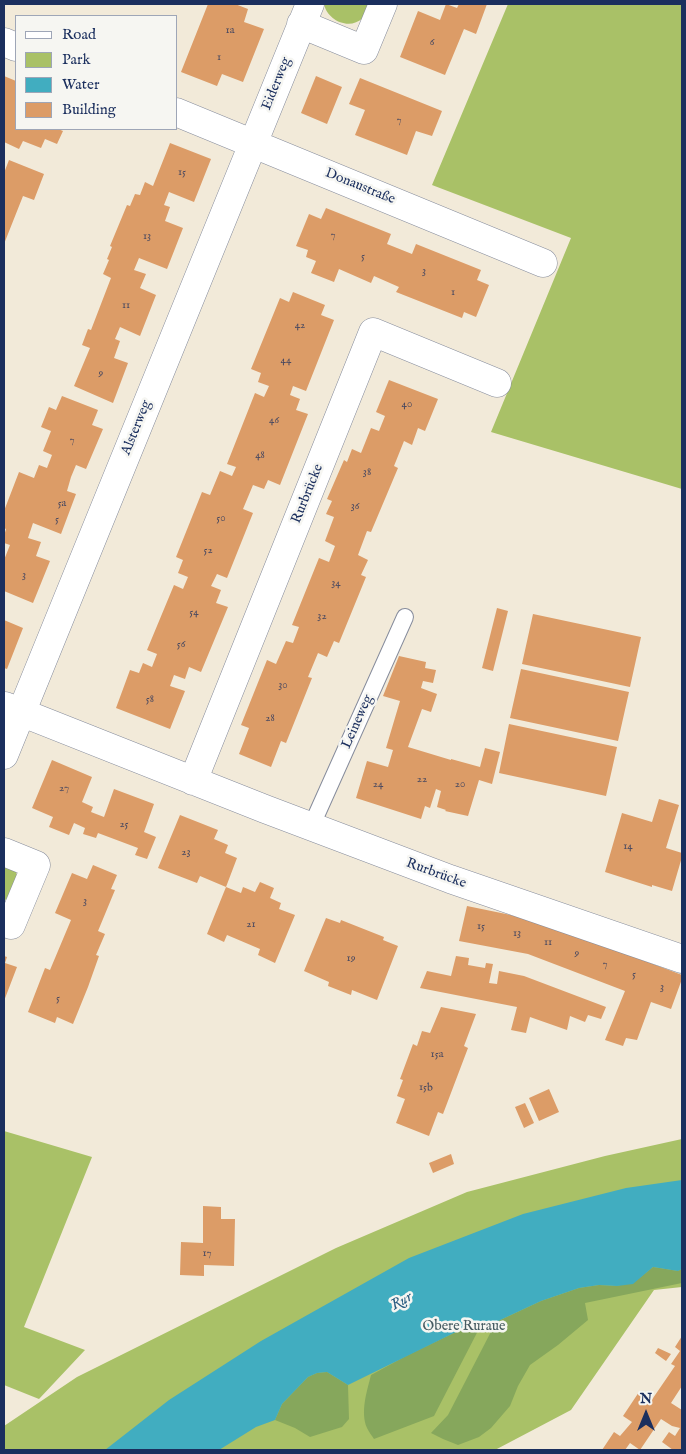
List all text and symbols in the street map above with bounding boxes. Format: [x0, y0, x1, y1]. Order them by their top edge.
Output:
legend [15, 15, 178, 130]
house number: 1a [226, 24, 234, 38]
text: Road [62, 25, 96, 44]
house number: 6 [430, 36, 434, 50]
text: Park [62, 50, 91, 69]
house number: 1 [217, 51, 221, 65]
street label: Eiderweg [259, 55, 295, 113]
text: Water [62, 75, 99, 94]
text: Building [62, 100, 116, 119]
house number: 7 [396, 114, 402, 128]
street label: Donaustraße [323, 165, 397, 209]
house number: 15 [178, 166, 186, 180]
house number: 7 [330, 229, 336, 243]
house number: 13 [143, 230, 151, 244]
house number: 5 [361, 250, 365, 264]
house number: 3 [422, 265, 426, 279]
house number: 1 [451, 286, 455, 300]
house number: 11 [122, 299, 130, 313]
house number: 42 [295, 319, 305, 333]
house number: 44 [281, 354, 291, 368]
house number: 9 [99, 367, 103, 381]
street label: Alsterweg [118, 398, 156, 458]
house number: 40 [402, 398, 412, 412]
house number: 46 [269, 414, 279, 428]
house number: 7 [69, 434, 75, 448]
house number: 48 [255, 449, 265, 463]
street label: Rurbrücke [288, 462, 328, 526]
house number: 38 [363, 466, 371, 480]
house number: 5a [58, 497, 66, 511]
house number: 36 [351, 500, 359, 514]
house number: 50 [216, 512, 226, 526]
house number: 5 [55, 513, 59, 527]
house number: 52 [203, 544, 213, 558]
house number: 3 [22, 569, 26, 583]
house number: 34 [331, 577, 341, 591]
house number: 54 [189, 606, 199, 620]
house number: 32 [317, 610, 327, 624]
house number: 56 [177, 638, 185, 652]
house number: 30 [278, 679, 288, 693]
street label: Leineweg [339, 692, 377, 752]
house number: 58 [146, 693, 154, 707]
house number: 28 [265, 712, 275, 726]
house number: 22 [417, 773, 427, 787]
house number: 24 [373, 778, 383, 792]
house number: 20 [455, 778, 465, 792]
house number: 27 [59, 782, 69, 796]
house number: 25 [119, 818, 129, 832]
house number: 14 [623, 840, 633, 854]
house number: 23 [181, 846, 191, 860]
street label: Rurbrücke [404, 855, 468, 893]
house number: 3 [83, 895, 87, 909]
house number: 21 [246, 918, 256, 932]
house number: 15 [477, 920, 485, 934]
house number: 13 [513, 927, 521, 941]
house number: 11 [544, 936, 552, 950]
house number: 9 [575, 947, 579, 961]
house number: 19 [347, 952, 355, 966]
house number: 7 [602, 958, 608, 972]
house number: 5 [632, 968, 636, 982]
house number: 3 [660, 981, 664, 995]
house number: 5 [56, 992, 60, 1006]
house number: 15a [431, 1048, 443, 1062]
house number: 15b [419, 1081, 433, 1095]
house number: 17 [202, 1247, 212, 1261]
water label: Rur [388, 1289, 416, 1315]
park label: Obere Ruraue [423, 1319, 505, 1335]
north arrow [621, 1389, 671, 1439]
text: N [640, 1390, 652, 1408]

